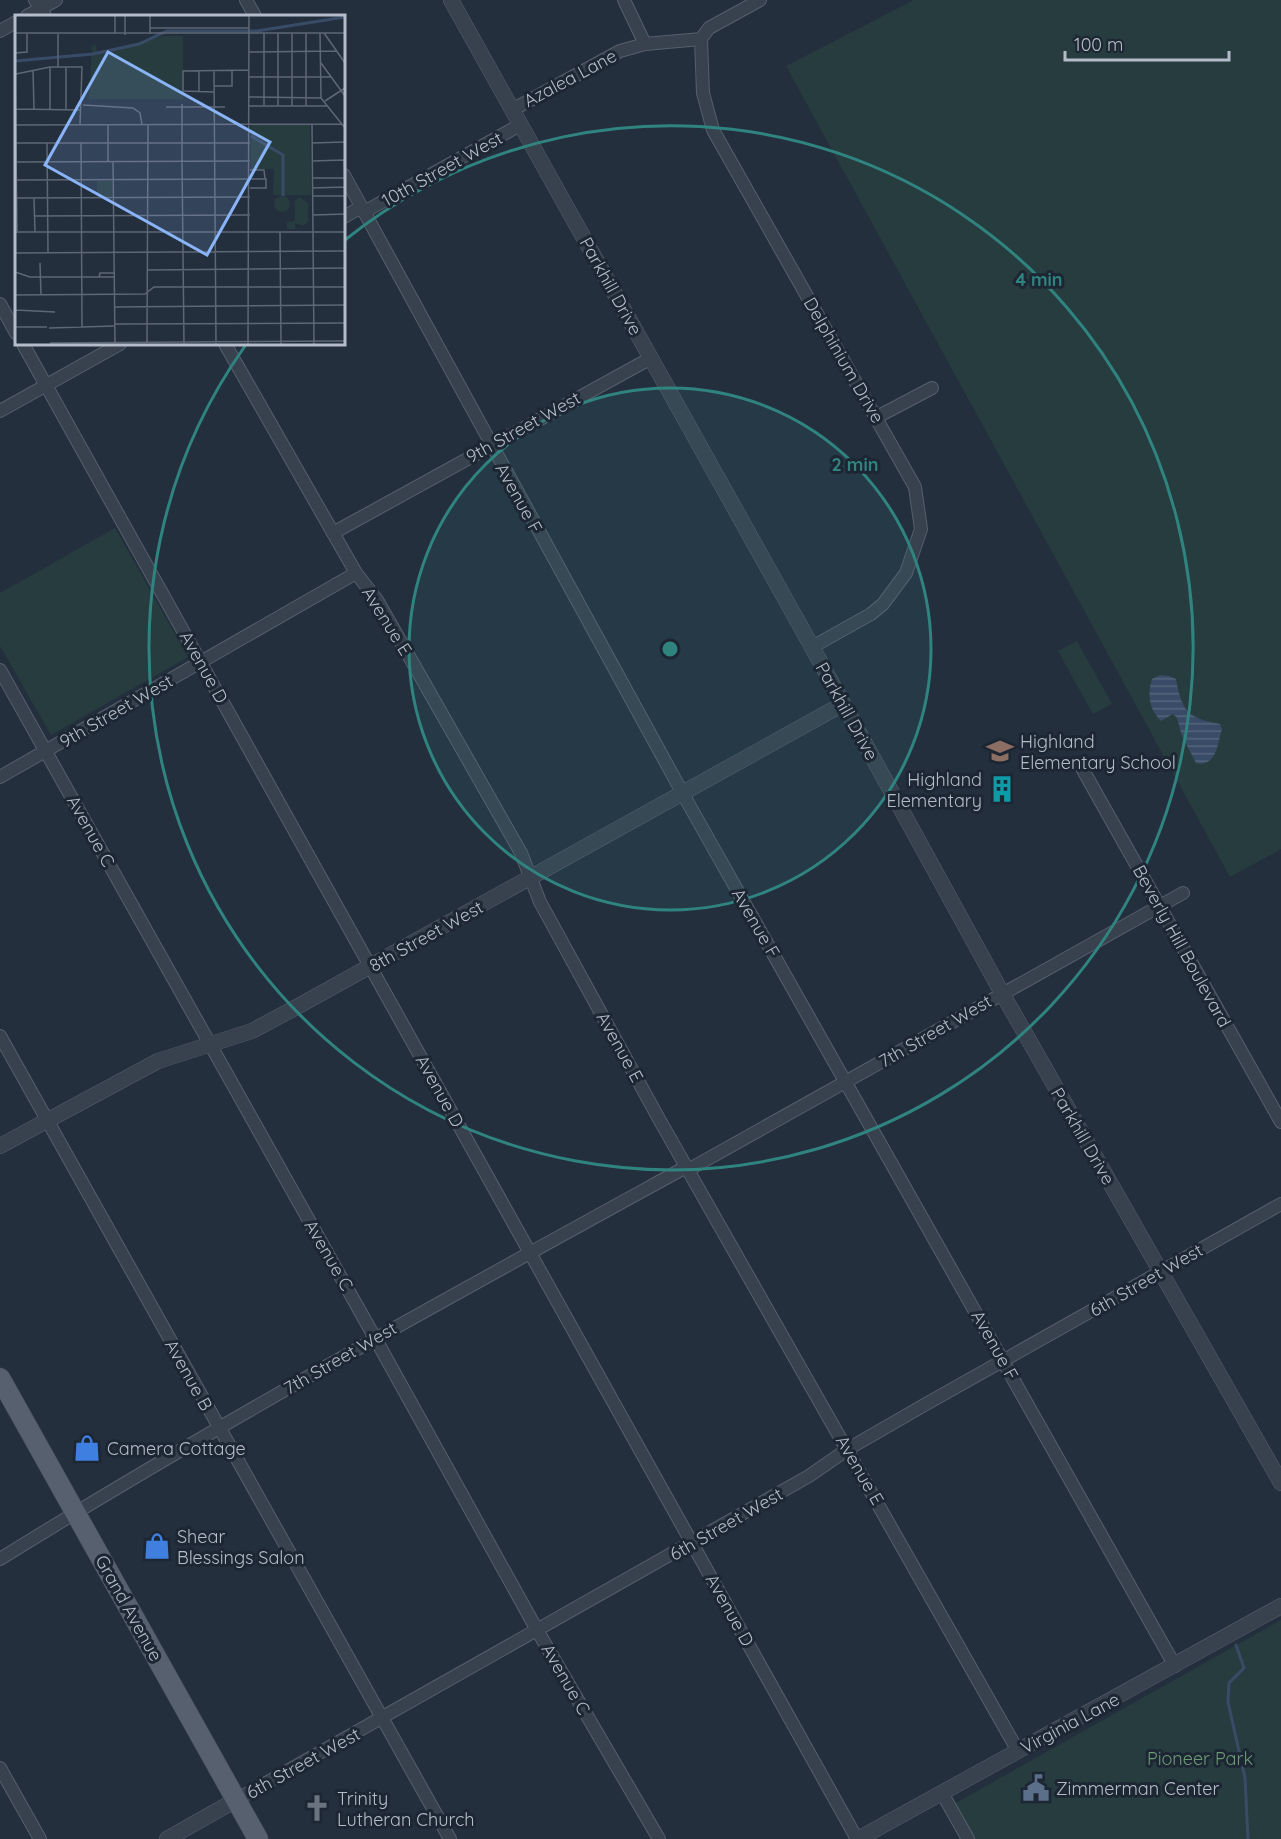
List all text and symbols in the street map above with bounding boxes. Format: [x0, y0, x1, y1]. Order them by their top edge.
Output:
inset map [15, 15, 345, 345]
scale bar [1065, 24, 1228, 62]
text: 100 m [1074, 33, 1123, 56]
street label: Azalea Lane [519, 44, 621, 112]
street label: 10th Street West [378, 126, 506, 212]
street label: Parkhill Drive [575, 233, 647, 339]
text: 4 min [1015, 268, 1063, 291]
street label: Delphinium Drive [799, 293, 889, 427]
street label: 9th Street West [462, 386, 584, 468]
text: 2 min [832, 453, 878, 476]
street label: Avenue F [490, 459, 548, 537]
street label: Avenue E [357, 582, 417, 660]
street label: Avenue D [175, 627, 233, 707]
centre of rings [660, 639, 680, 659]
street label: Parkhill Drive [811, 658, 883, 764]
street label: 9th Street West [55, 669, 177, 753]
place label: Highland Elementary School [1020, 730, 1176, 774]
school or university icon: Highland Elementary School [985, 736, 1015, 766]
place label: Highland Elementary [886, 768, 982, 812]
building icon: Highland Elementary [987, 774, 1017, 804]
street label: Avenue C [62, 791, 120, 871]
street label: Beverly Hill Boulevard [1128, 861, 1236, 1031]
street label: Avenue F [727, 884, 785, 962]
street label: 8th Street West [365, 895, 487, 977]
street label: 7th Street West [875, 989, 995, 1073]
street label: Avenue E [591, 1008, 649, 1086]
street label: Avenue D [411, 1051, 469, 1131]
street label: Parkhill Drive [1046, 1083, 1120, 1189]
street label: Avenue C [299, 1215, 359, 1295]
street label: 6th Street West [1085, 1238, 1207, 1322]
street label: Avenue F [966, 1306, 1024, 1384]
street label: 7th Street West [280, 1316, 400, 1400]
street label: Avenue B [160, 1335, 218, 1415]
street label: Avenue E [831, 1431, 889, 1509]
shop icon: Camera Cottage [72, 1433, 102, 1463]
place label: Camera Cottage [107, 1437, 246, 1460]
street label: 6th Street West [665, 1482, 787, 1566]
place label: Shear Blessings Salon [177, 1525, 305, 1569]
shop icon: Shear Blessings Salon [142, 1531, 172, 1561]
street label: Grand Avenue [90, 1551, 168, 1665]
street label: Avenue D [701, 1570, 759, 1650]
street label: Avenue C [536, 1639, 596, 1719]
street label: Virginia Lane [1017, 1687, 1123, 1759]
street label: 6th Street West [242, 1722, 364, 1804]
park label: Pioneer Park [1147, 1747, 1253, 1770]
public building icon: Zimmerman Center [1021, 1773, 1051, 1803]
place label: Zimmerman Center [1056, 1777, 1220, 1800]
place label: Trinity Lutheran Church [337, 1787, 475, 1831]
church icon: Trinity Lutheran Church [302, 1793, 332, 1823]

